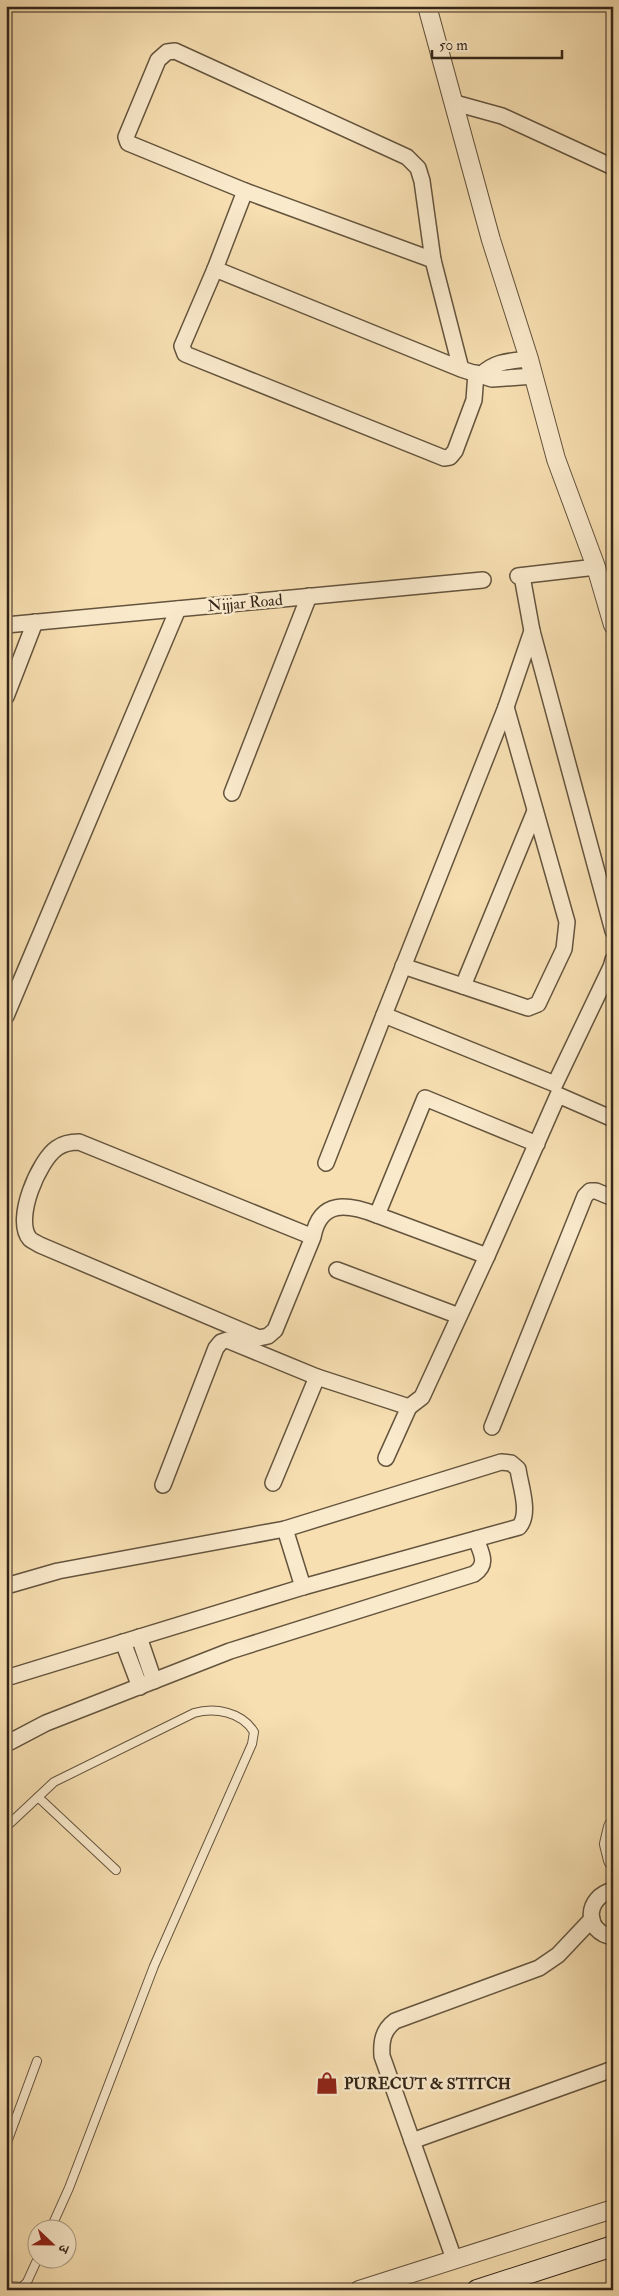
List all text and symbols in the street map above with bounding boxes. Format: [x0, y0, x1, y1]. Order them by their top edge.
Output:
scale bar [432, 28, 562, 60]
text: 50 m [439, 36, 468, 55]
street label: Nijjar Road [207, 590, 284, 616]
shop icon: PURECUT & STITCH [314, 2070, 340, 2096]
place label: PURECUT & STITCH [344, 2074, 511, 2094]
north arrow [28, 2218, 78, 2268]
text: उ [54, 2241, 73, 2256]

